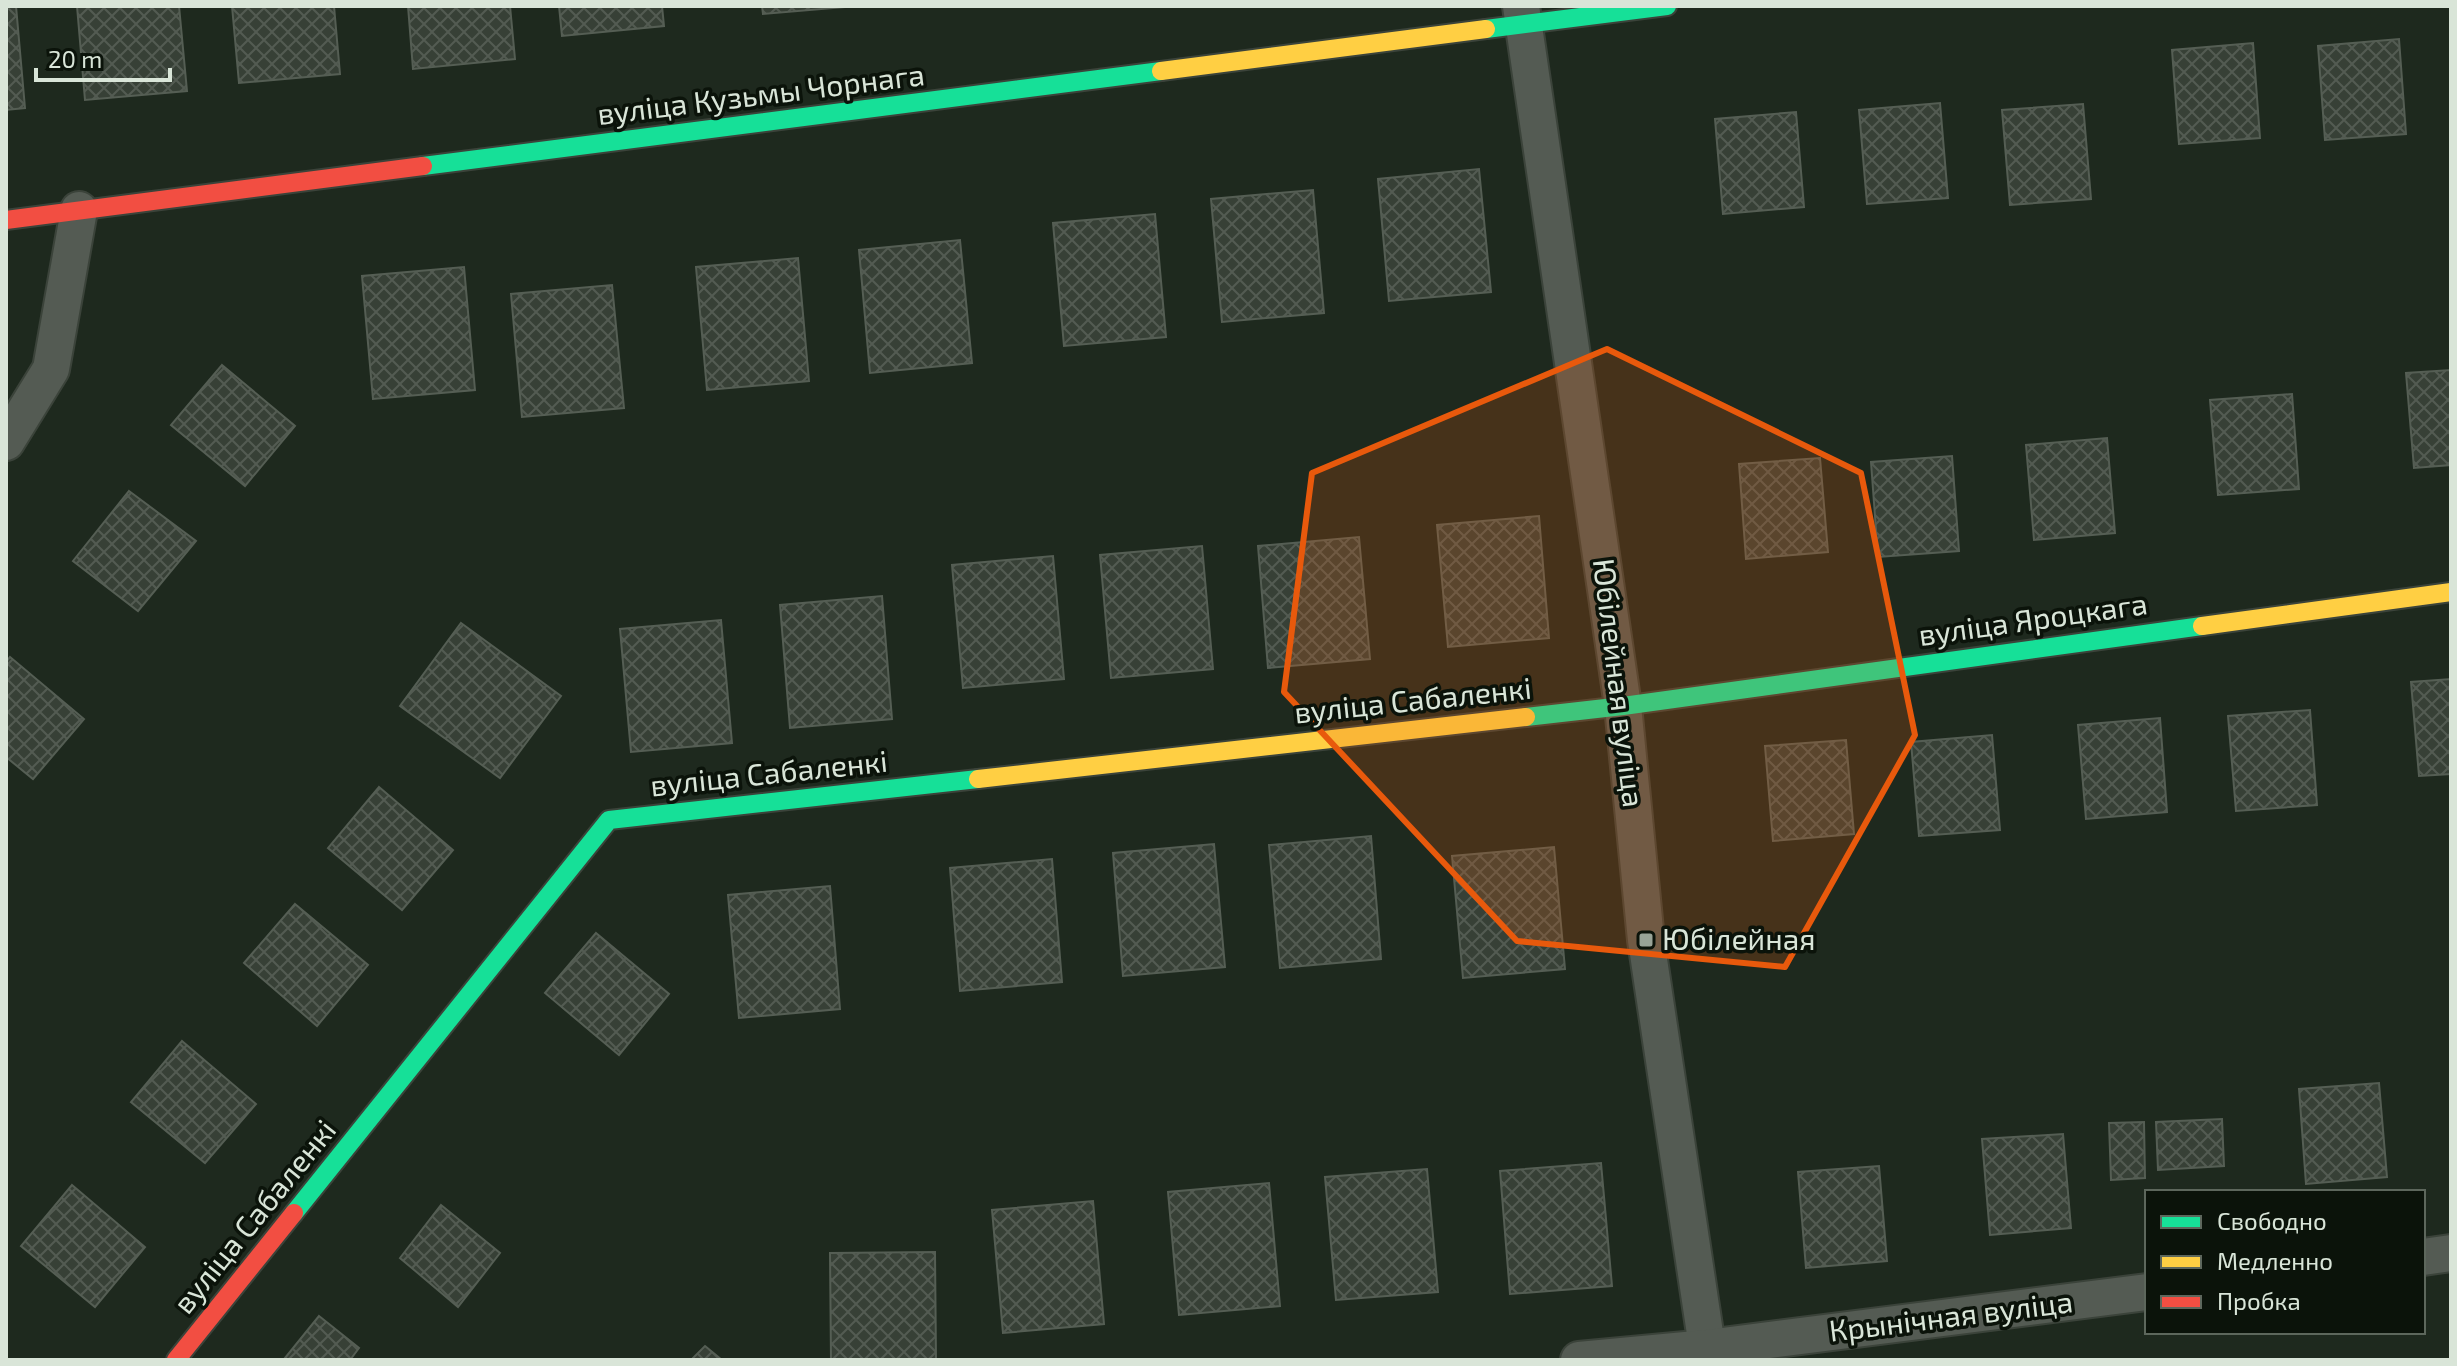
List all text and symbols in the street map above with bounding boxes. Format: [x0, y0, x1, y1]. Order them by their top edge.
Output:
scale bar [36, 32, 170, 82]
text: 20 m [48, 44, 102, 73]
street label: вуліца Кузьмы Чорнага [595, 55, 927, 132]
street label: Юбілейная вуліца [1586, 556, 1653, 809]
street label: вуліца Яроцкага [1916, 584, 2150, 653]
street label: вуліца Сабаленкі [1292, 669, 1533, 730]
street label: вуліца Сабаленкі [648, 742, 889, 803]
place label: Юбілейная [1662, 920, 1816, 956]
marker: Юбілейная [1637, 931, 1655, 949]
street label: вуліца Сабаленкі [164, 1112, 343, 1320]
legend [2145, 1190, 2425, 1334]
text: Свободно [2217, 1206, 2327, 1235]
text: Медленно [2217, 1246, 2333, 1275]
street label: Крынічная вуліца [1827, 1282, 2075, 1349]
text: Пробка [2217, 1286, 2301, 1315]

